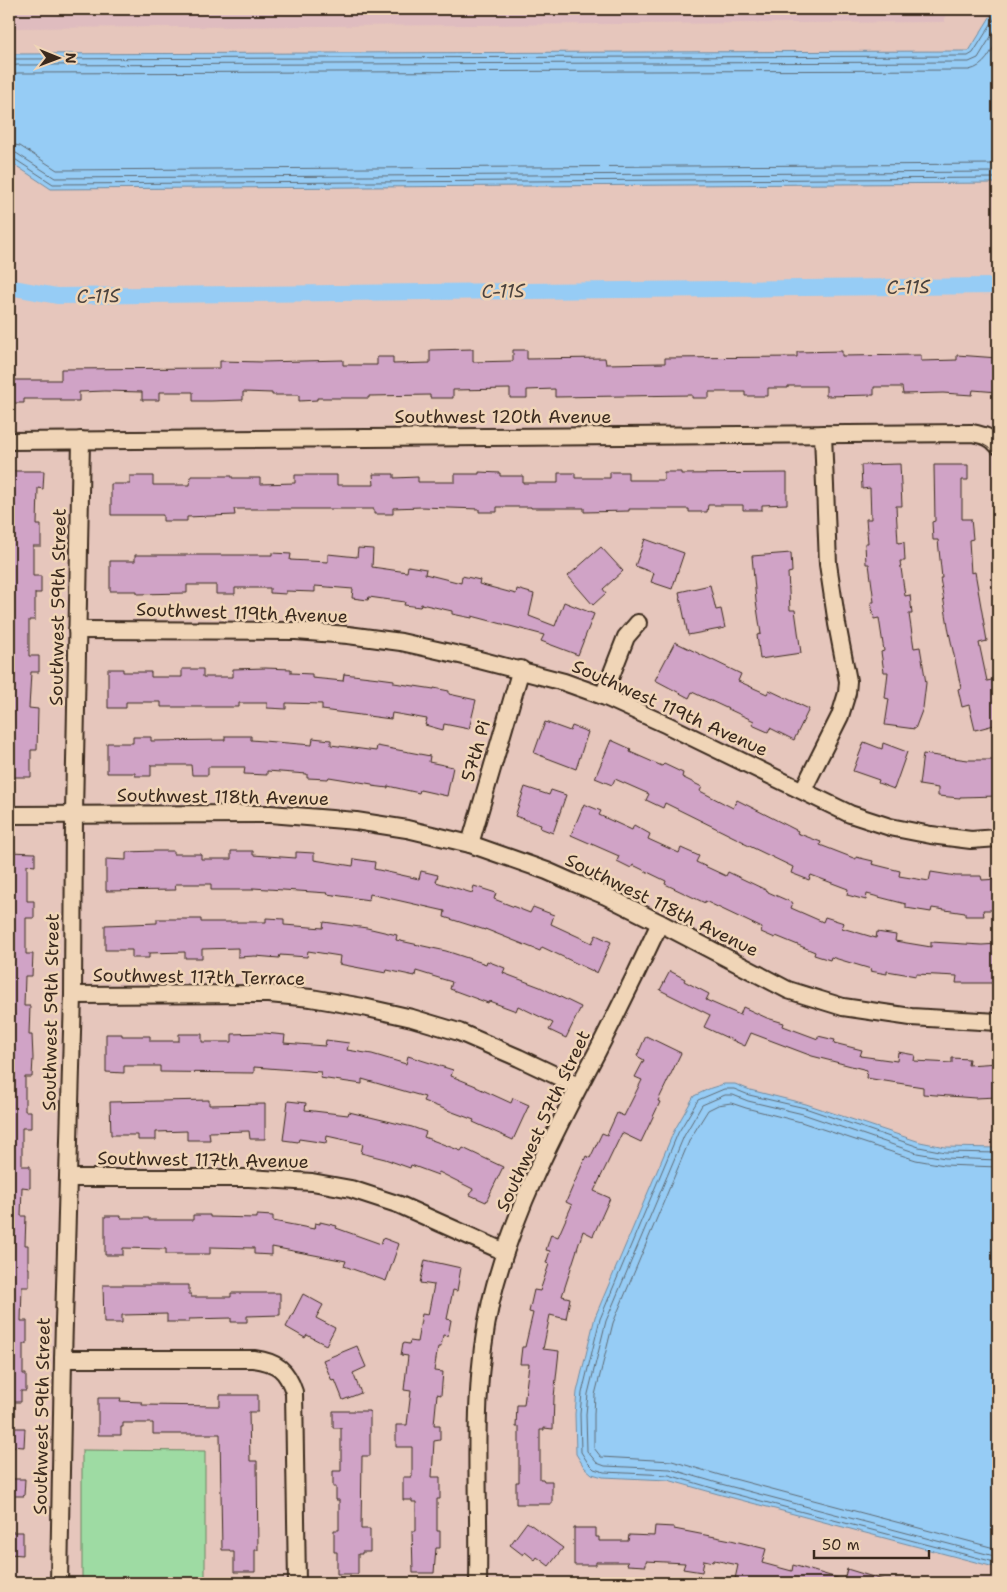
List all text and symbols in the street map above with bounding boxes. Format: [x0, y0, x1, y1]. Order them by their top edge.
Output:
north arrow [32, 32, 82, 82]
text: N [62, 53, 80, 64]
water label: C-11S [886, 274, 931, 300]
water label: C-11S [481, 278, 526, 304]
water label: C-11S [76, 283, 121, 309]
street label: Southwest 120th Avenue [395, 405, 611, 429]
street label: Southwest 59th Street [44, 508, 72, 706]
street label: Southwest 119th Avenue [136, 597, 348, 629]
street label: Southwest 119th Avenue [568, 654, 772, 762]
street label: 57th Pi [456, 717, 496, 785]
street label: Southwest 118th Avenue [117, 783, 329, 811]
street label: Southwest 118th Avenue [561, 848, 763, 962]
street label: Southwest 59th Street [37, 913, 65, 1111]
street label: Southwest 117th Terrace [93, 963, 305, 991]
street label: Southwest 57th Street [490, 1026, 596, 1216]
street label: Southwest 117th Avenue [97, 1146, 309, 1174]
street label: Southwest 59th Street [28, 1317, 56, 1515]
scale bar [814, 1527, 930, 1559]
text: 50 m [822, 1535, 860, 1555]

